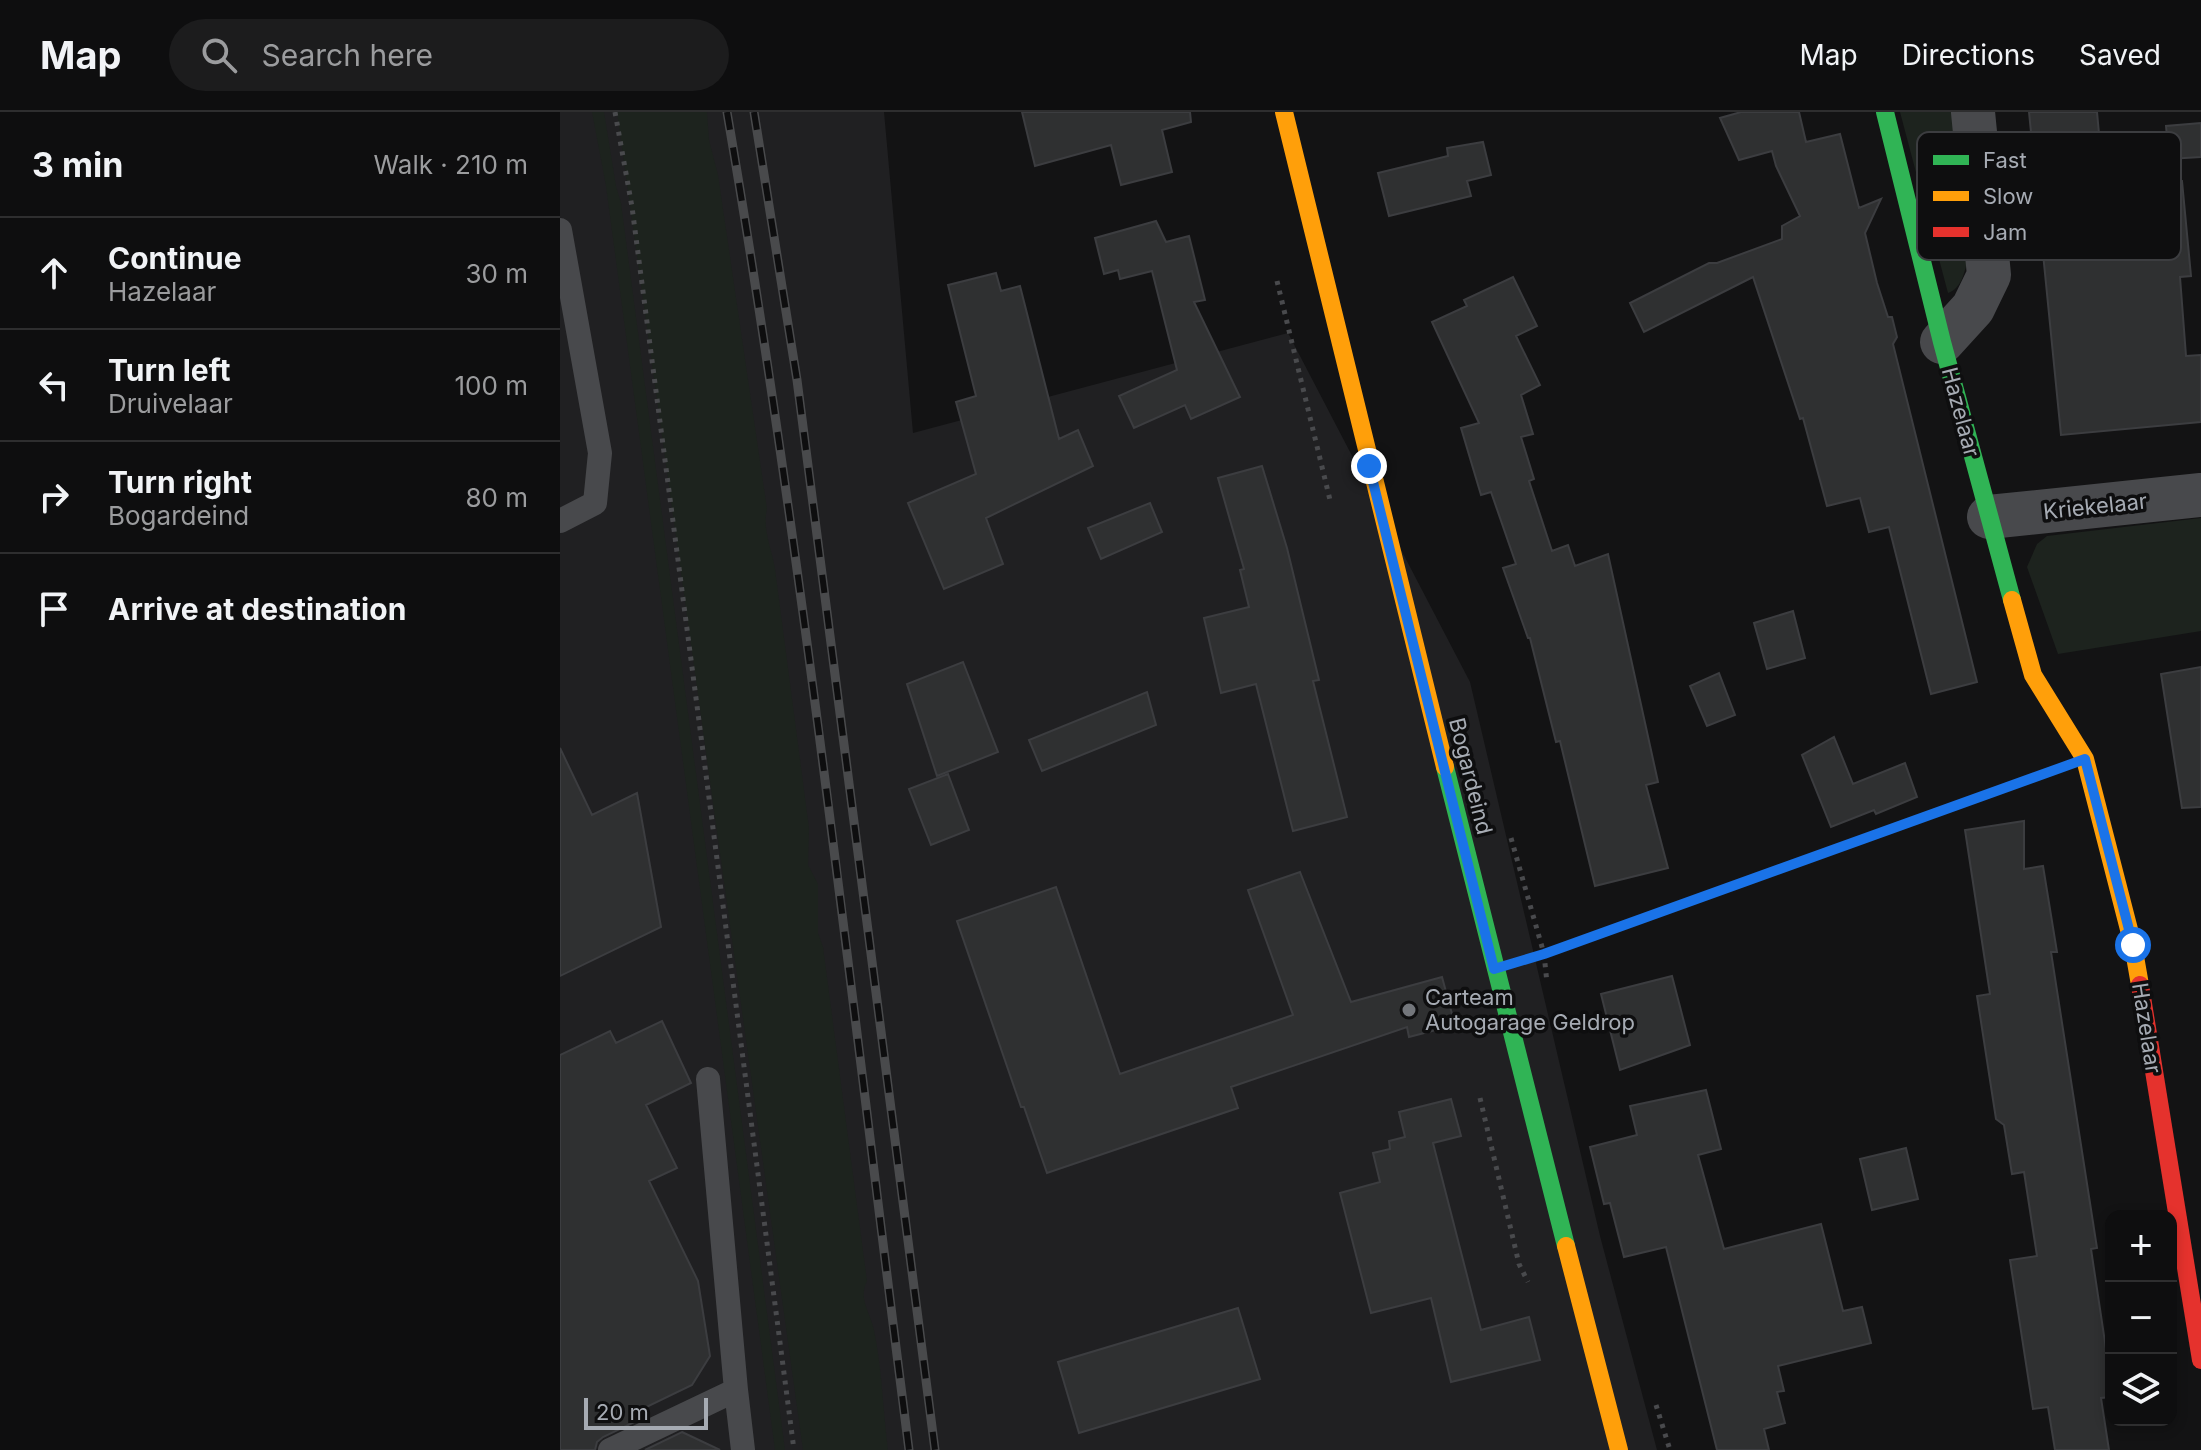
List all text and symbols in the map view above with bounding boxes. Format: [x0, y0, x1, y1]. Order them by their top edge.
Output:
search box [169, 19, 729, 91]
text: Map [40, 32, 121, 78]
icon: search [197, 33, 241, 77]
text: Search here [261, 37, 433, 73]
text: Map [1799, 38, 1858, 72]
text: Directions [1902, 38, 2035, 72]
text: Saved [2079, 38, 2161, 72]
legend [1917, 132, 2181, 260]
text: 3 min [32, 144, 123, 185]
text: Fast [1983, 147, 2027, 173]
text: Walk · 210 m [373, 149, 528, 180]
text: Slow [1983, 183, 2033, 209]
text: Jam [1983, 219, 2027, 245]
text: Continue [108, 240, 242, 276]
icon: ahead [32, 251, 76, 295]
text: 30 m [465, 258, 528, 289]
text: Hazelaar [108, 276, 216, 307]
text: Turn left [108, 352, 230, 388]
icon: left [32, 363, 76, 407]
street label: Hazelaar [1937, 364, 1985, 460]
text: 100 m [455, 370, 528, 401]
text: Druivelaar [108, 388, 233, 419]
route end [1351, 448, 1387, 484]
text: Turn right [108, 464, 252, 500]
icon: right [32, 475, 76, 519]
text: 80 m [465, 482, 528, 513]
street label: Kriekelaar [2042, 488, 2148, 524]
text: Bogardeind [108, 500, 249, 531]
icon: arrive [32, 587, 76, 631]
text: Arrive at destination [108, 591, 406, 627]
street label: Bogardeind [1444, 715, 1498, 837]
route start [2115, 927, 2151, 963]
street label: Hazelaar [2127, 981, 2167, 1075]
place label: Carteam Autogarage Geldrop [1425, 984, 1635, 1035]
marker: Carteam Autogarage Geldrop [1400, 1001, 1418, 1019]
map controls [2105, 1210, 2177, 1426]
button: + [2105, 1210, 2177, 1282]
button: − [2105, 1282, 2177, 1354]
button: layers [2105, 1354, 2177, 1426]
scale bar [584, 1394, 708, 1430]
text: 20 m [596, 1399, 649, 1425]

